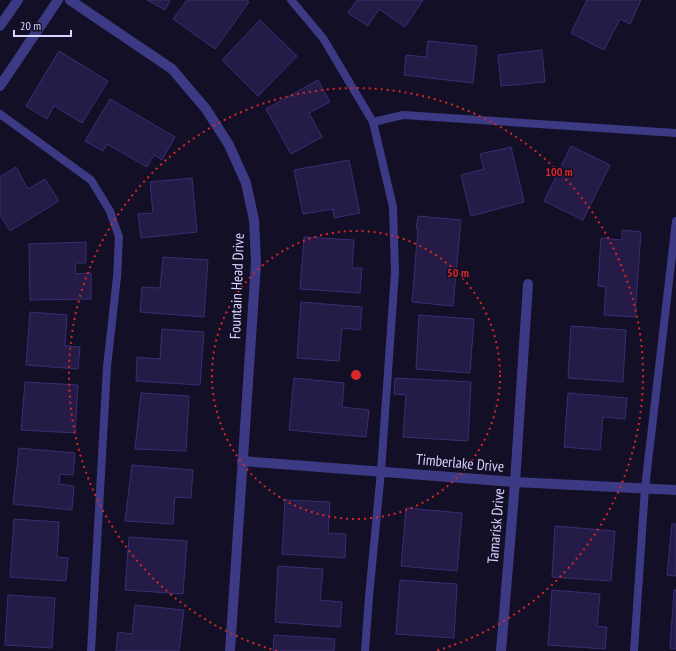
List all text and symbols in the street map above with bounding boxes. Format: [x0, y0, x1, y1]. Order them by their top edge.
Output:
scale bar [14, 12, 71, 38]
text: 20 m [20, 18, 41, 33]
text: 100 m [545, 164, 573, 179]
street label: Fountain Head Drive [225, 233, 248, 339]
text: 50 m [447, 265, 469, 280]
centre of rings [349, 368, 363, 382]
street label: Timberlake Drive [415, 449, 505, 476]
street label: Tamarisk Drive [483, 488, 508, 564]

